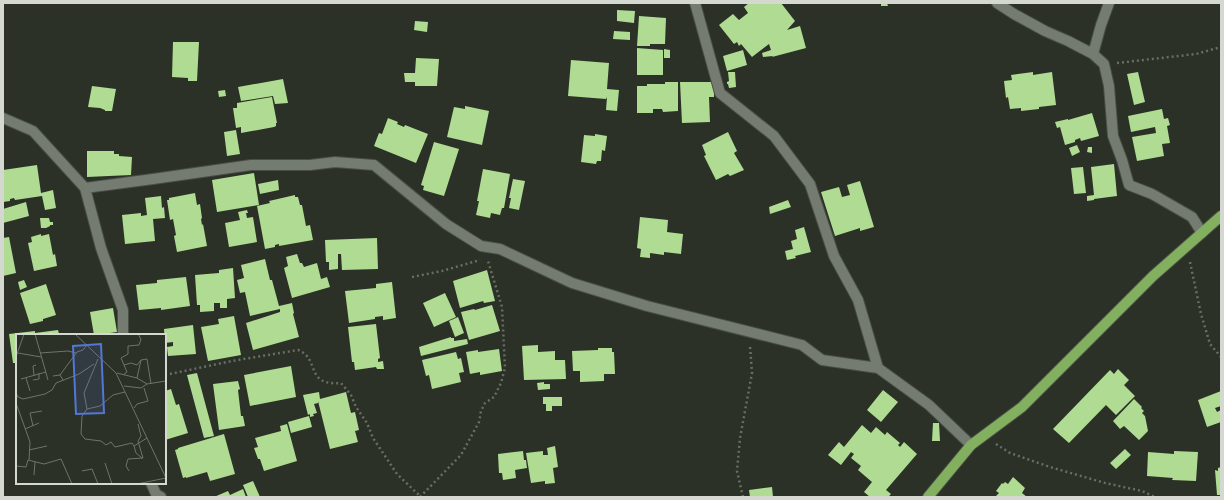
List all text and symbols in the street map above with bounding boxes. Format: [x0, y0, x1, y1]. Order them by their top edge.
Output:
inset map [16, 334, 166, 484]

